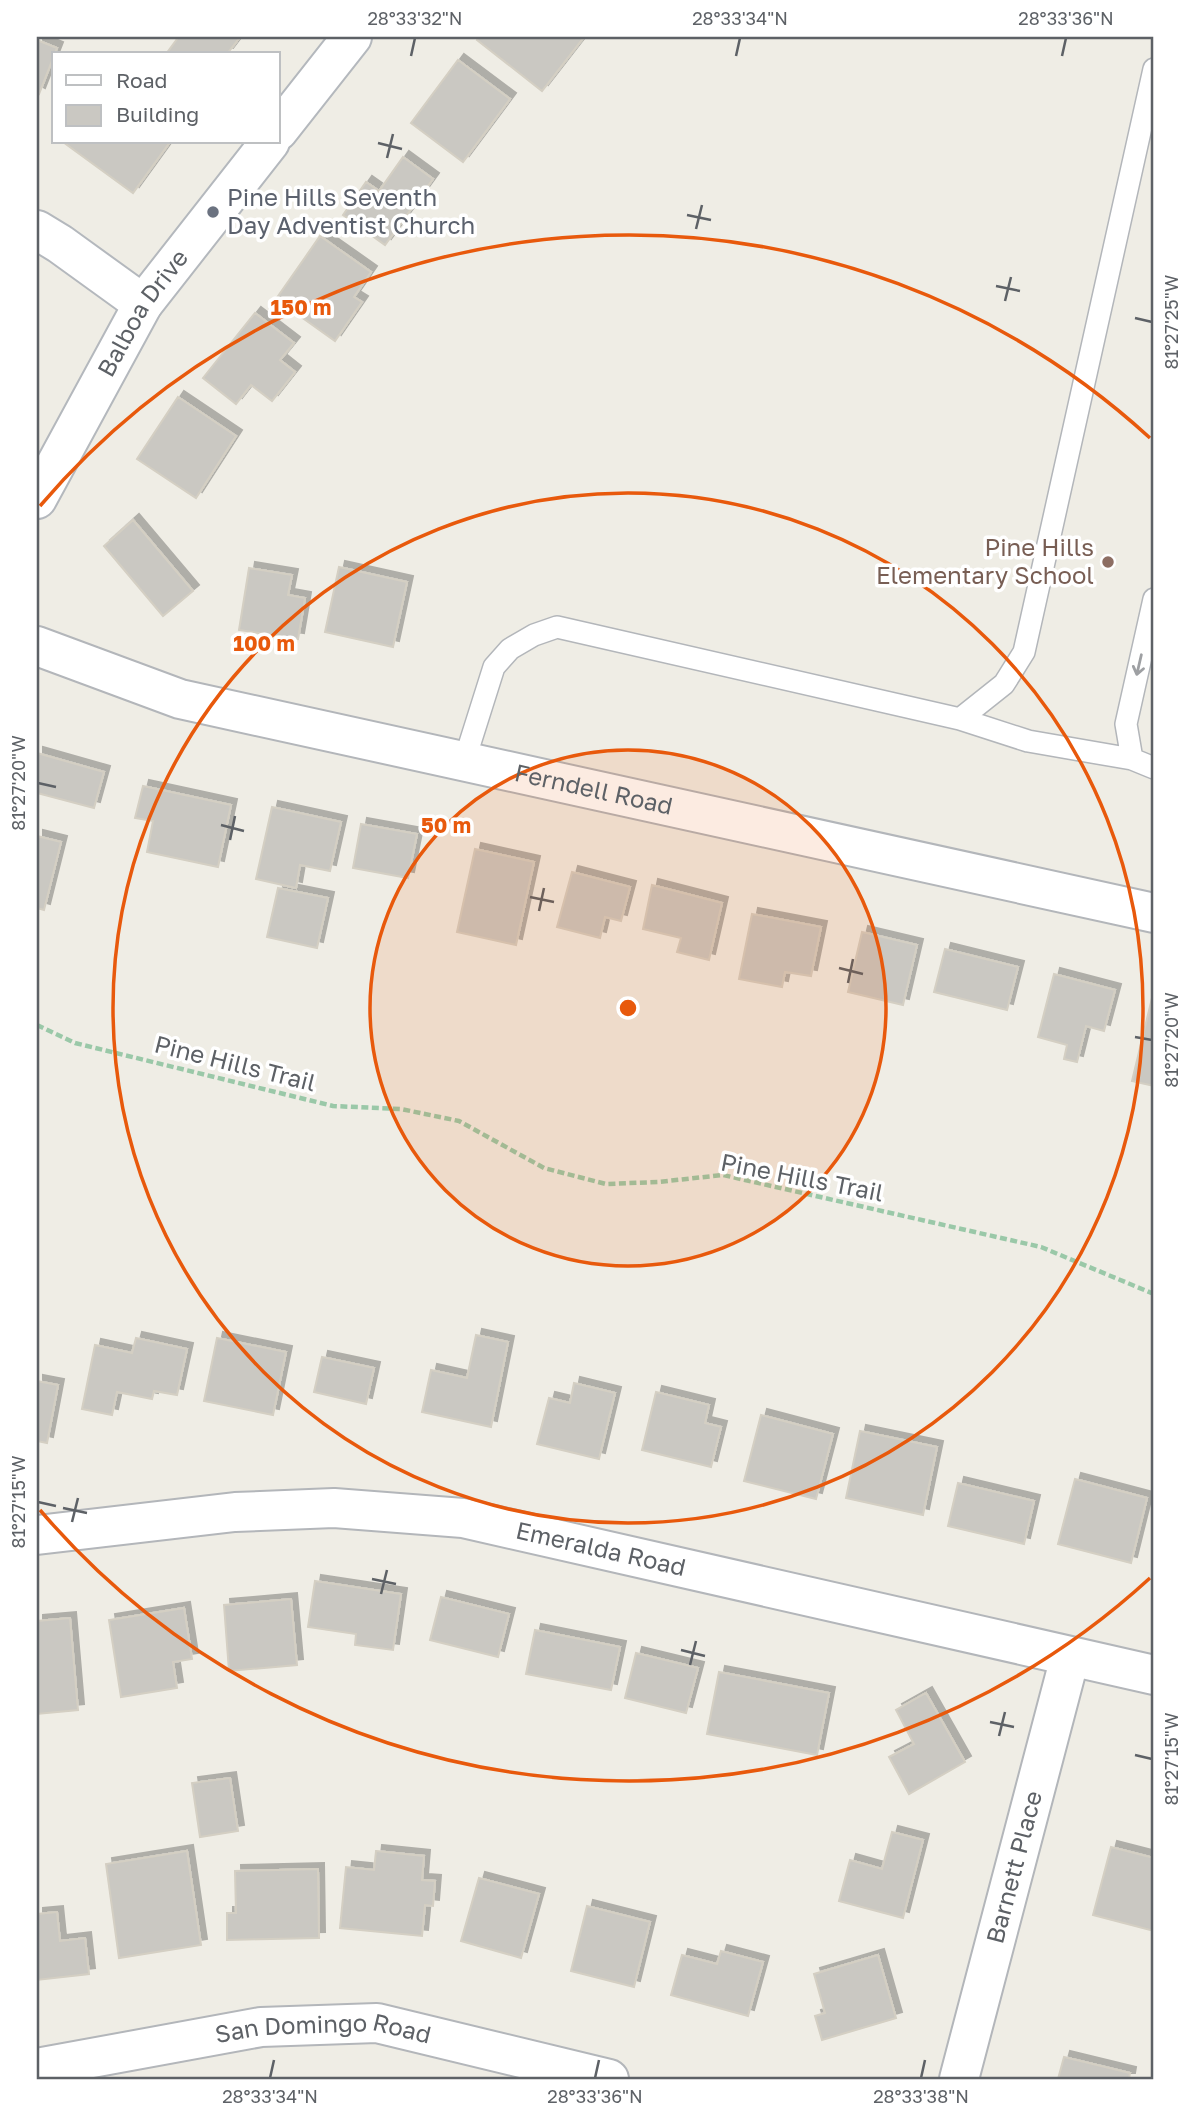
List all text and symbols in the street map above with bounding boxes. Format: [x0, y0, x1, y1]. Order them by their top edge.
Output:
text: 28°33'32"N [367, 7, 463, 29]
text: 28°33'34"N [692, 7, 788, 29]
text: 28°33'36"N [1018, 7, 1114, 29]
legend [52, 52, 280, 144]
text: Road [116, 67, 167, 93]
text: Building [116, 101, 199, 127]
place label: Pine Hills Seventh Day Adventist Church [227, 182, 475, 239]
marker: Pine Hills Seventh Day Adventist Church [205, 204, 221, 220]
street label: Balboa Drive [90, 243, 193, 381]
text: 81°27'25"W [1160, 275, 1182, 369]
text: 150 m [271, 294, 331, 320]
place label: Pine Hills Elementary School [876, 532, 1094, 589]
marker: Pine Hills Elementary School [1100, 554, 1116, 570]
text: 100 m [233, 630, 295, 656]
one-way arrow [1132, 653, 1145, 676]
text: 81°27'20"W [7, 735, 29, 831]
street label: Ferndell Road [512, 757, 676, 820]
text: 50 m [421, 812, 471, 838]
text: 81°27'20"W [1160, 992, 1182, 1088]
centre of rings [616, 996, 640, 1020]
street label: Pine Hills Trail [152, 1029, 319, 1097]
street label: Pine Hills Trail [718, 1147, 886, 1207]
text: 81°27'15"W [7, 1455, 29, 1549]
street label: Emeralda Road [513, 1515, 689, 1581]
text: 81°27'15"W [1160, 1712, 1182, 1806]
street label: Barnett Place [979, 1787, 1047, 1946]
street label: San Domingo Road [212, 2007, 434, 2049]
text: 28°33'34"N [222, 2085, 318, 2107]
text: 28°33'36"N [547, 2085, 643, 2107]
text: 28°33'38"N [873, 2085, 969, 2107]

